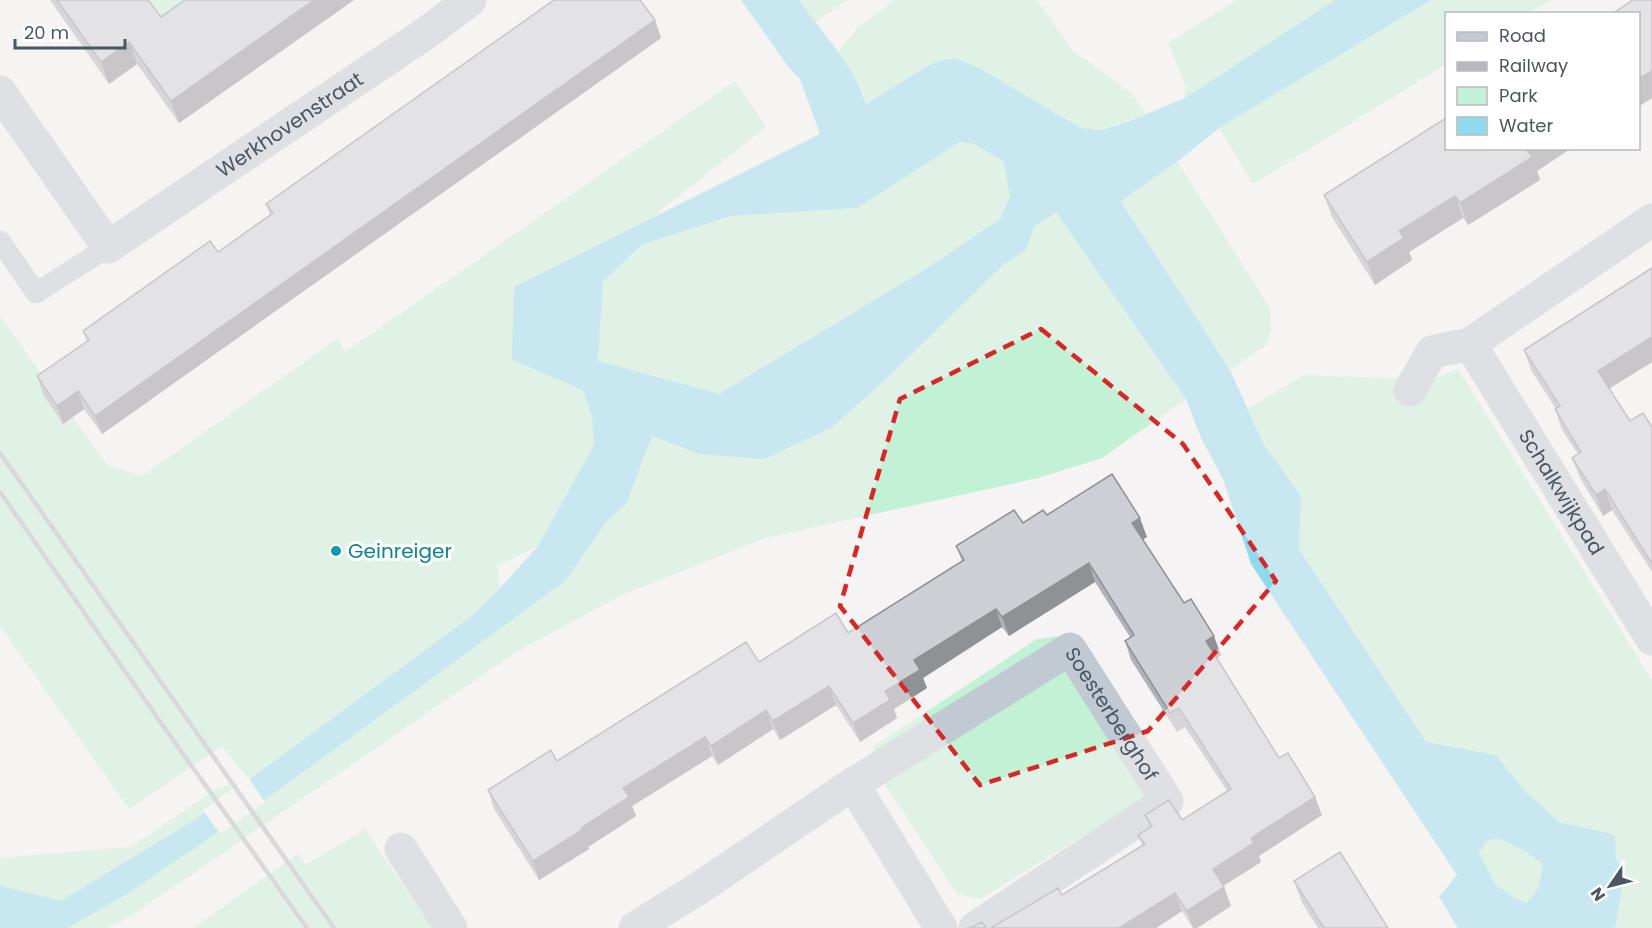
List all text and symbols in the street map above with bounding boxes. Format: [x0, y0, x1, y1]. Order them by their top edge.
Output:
scale bar [15, 12, 124, 50]
legend [1445, 12, 1640, 150]
text: 20 m [24, 20, 69, 45]
text: Road [1499, 23, 1546, 48]
text: Railway [1499, 53, 1568, 78]
street label: Werkhovenstraat [211, 65, 369, 184]
text: Park [1499, 83, 1538, 108]
text: Water [1499, 113, 1553, 138]
street label: Schalkwijkpad [1512, 424, 1611, 560]
place label: Geinreiger [348, 537, 452, 565]
marker: Geinreiger [329, 544, 343, 558]
street label: Soesterberghof [1058, 642, 1165, 786]
north arrow [1580, 856, 1640, 916]
text: N [1585, 883, 1611, 906]

